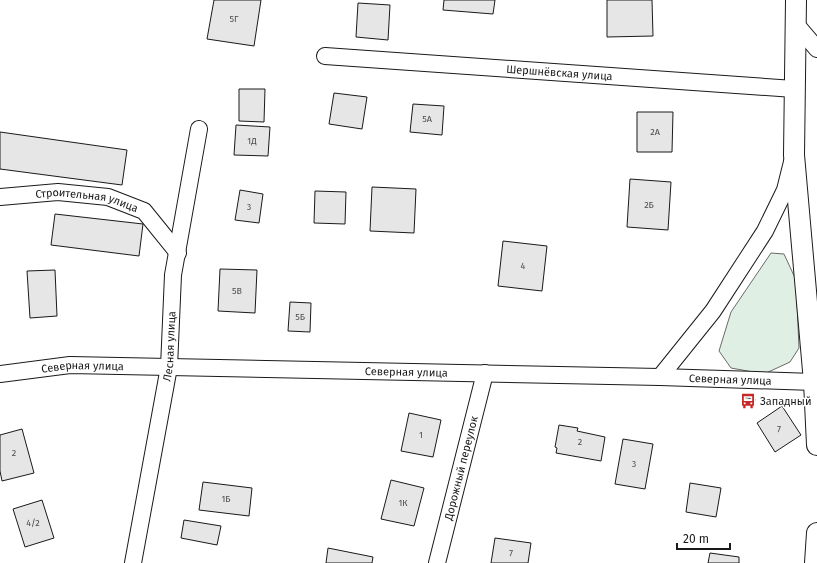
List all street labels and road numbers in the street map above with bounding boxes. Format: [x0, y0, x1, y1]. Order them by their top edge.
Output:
street label: Шершнёвская улица [506, 63, 613, 83]
street label: Строительная улица [35, 186, 140, 215]
street label: Лесная улица [160, 311, 178, 383]
street label: Северная улица [40, 359, 124, 376]
street label: Северная улица [365, 365, 448, 380]
street label: Северная улица [689, 372, 772, 388]
street label: Дорожный переулок [442, 414, 481, 522]

